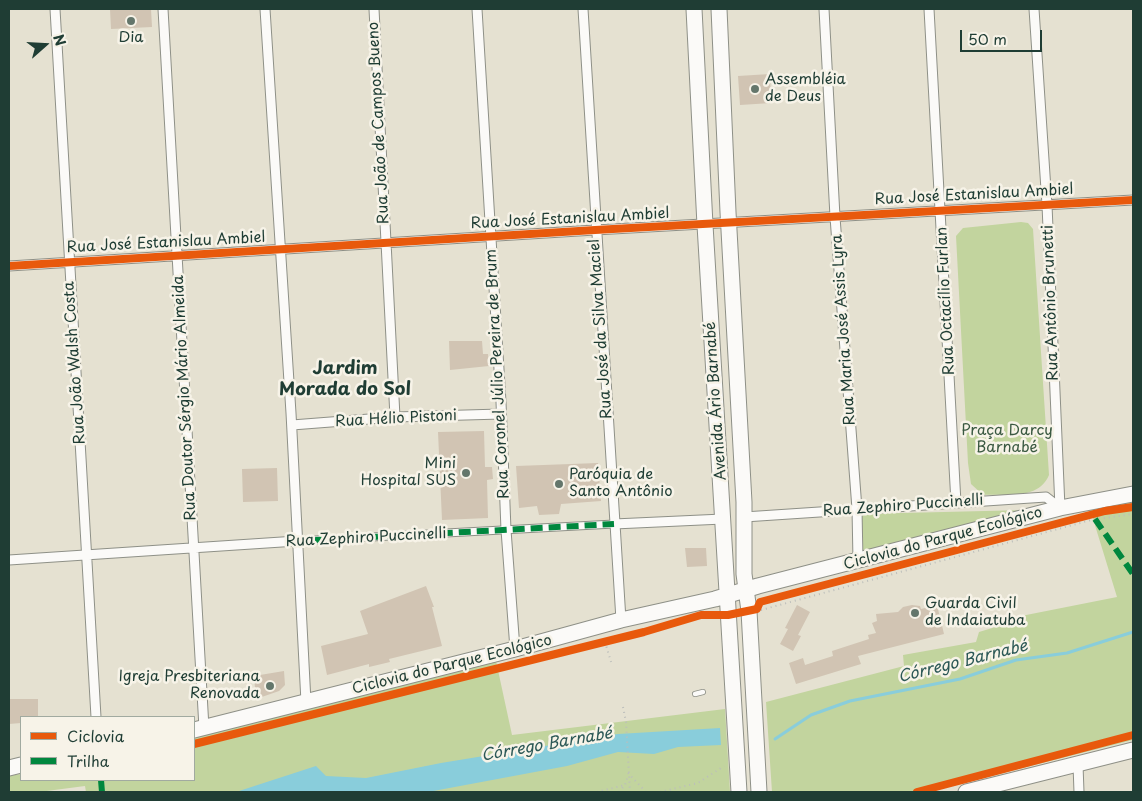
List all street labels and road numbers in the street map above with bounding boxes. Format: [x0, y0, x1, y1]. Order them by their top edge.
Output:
street label: Rua João de Campos Bueno [365, 21, 393, 225]
street label: Rua José Estanislau Ambiel [874, 181, 1074, 209]
street label: Rua José Estanislau Ambiel [470, 205, 670, 233]
street label: Rua Antônio Brunetti [1039, 225, 1063, 381]
street label: Rua Octacílio Furlan [933, 226, 959, 376]
street label: Rua José Estanislau Ambiel [66, 229, 266, 257]
street label: Rua Maria José Assis Lyra [828, 234, 860, 426]
street label: Rua José da Silva Maciel [586, 238, 616, 420]
street label: Rua Coronel Júlio Pereira de Brum [482, 249, 514, 499]
street label: Rua Doutor Sérgio Mário Almeida [170, 275, 200, 521]
street label: Rua João Walsh Costa [60, 281, 90, 445]
street label: Avenida Ário Barnabé [701, 321, 731, 481]
street label: Rua Hélio Pistoni [335, 407, 457, 431]
street label: Rua Zephiro Puccinelli [822, 491, 984, 521]
street label: Ciclovia do Parque Ecológico [842, 504, 1044, 574]
street label: Rua Zephiro Puccinelli [285, 525, 447, 551]
street label: Ciclovia do Parque Ecológico [350, 631, 554, 699]

